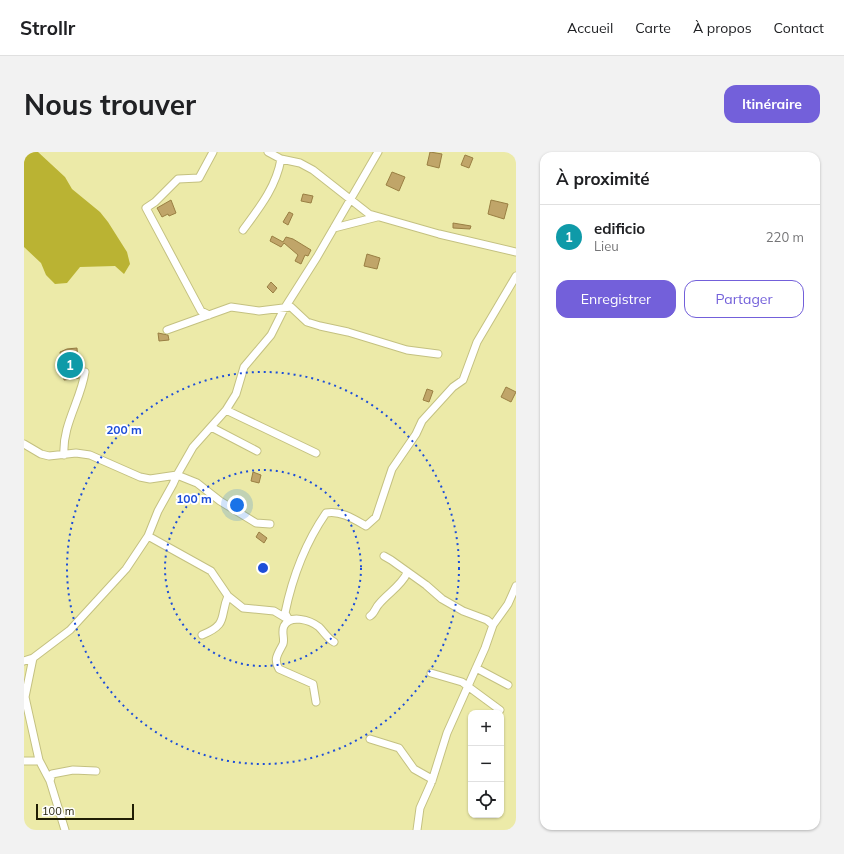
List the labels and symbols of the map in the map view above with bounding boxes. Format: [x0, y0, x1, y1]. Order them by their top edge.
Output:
pin: 1 [57, 350, 83, 380]
text: 200 m [106, 422, 142, 437]
text: 100 m [176, 491, 212, 506]
your location [227, 495, 247, 515]
centre of rings [256, 561, 270, 575]
scale bar [36, 802, 134, 821]

